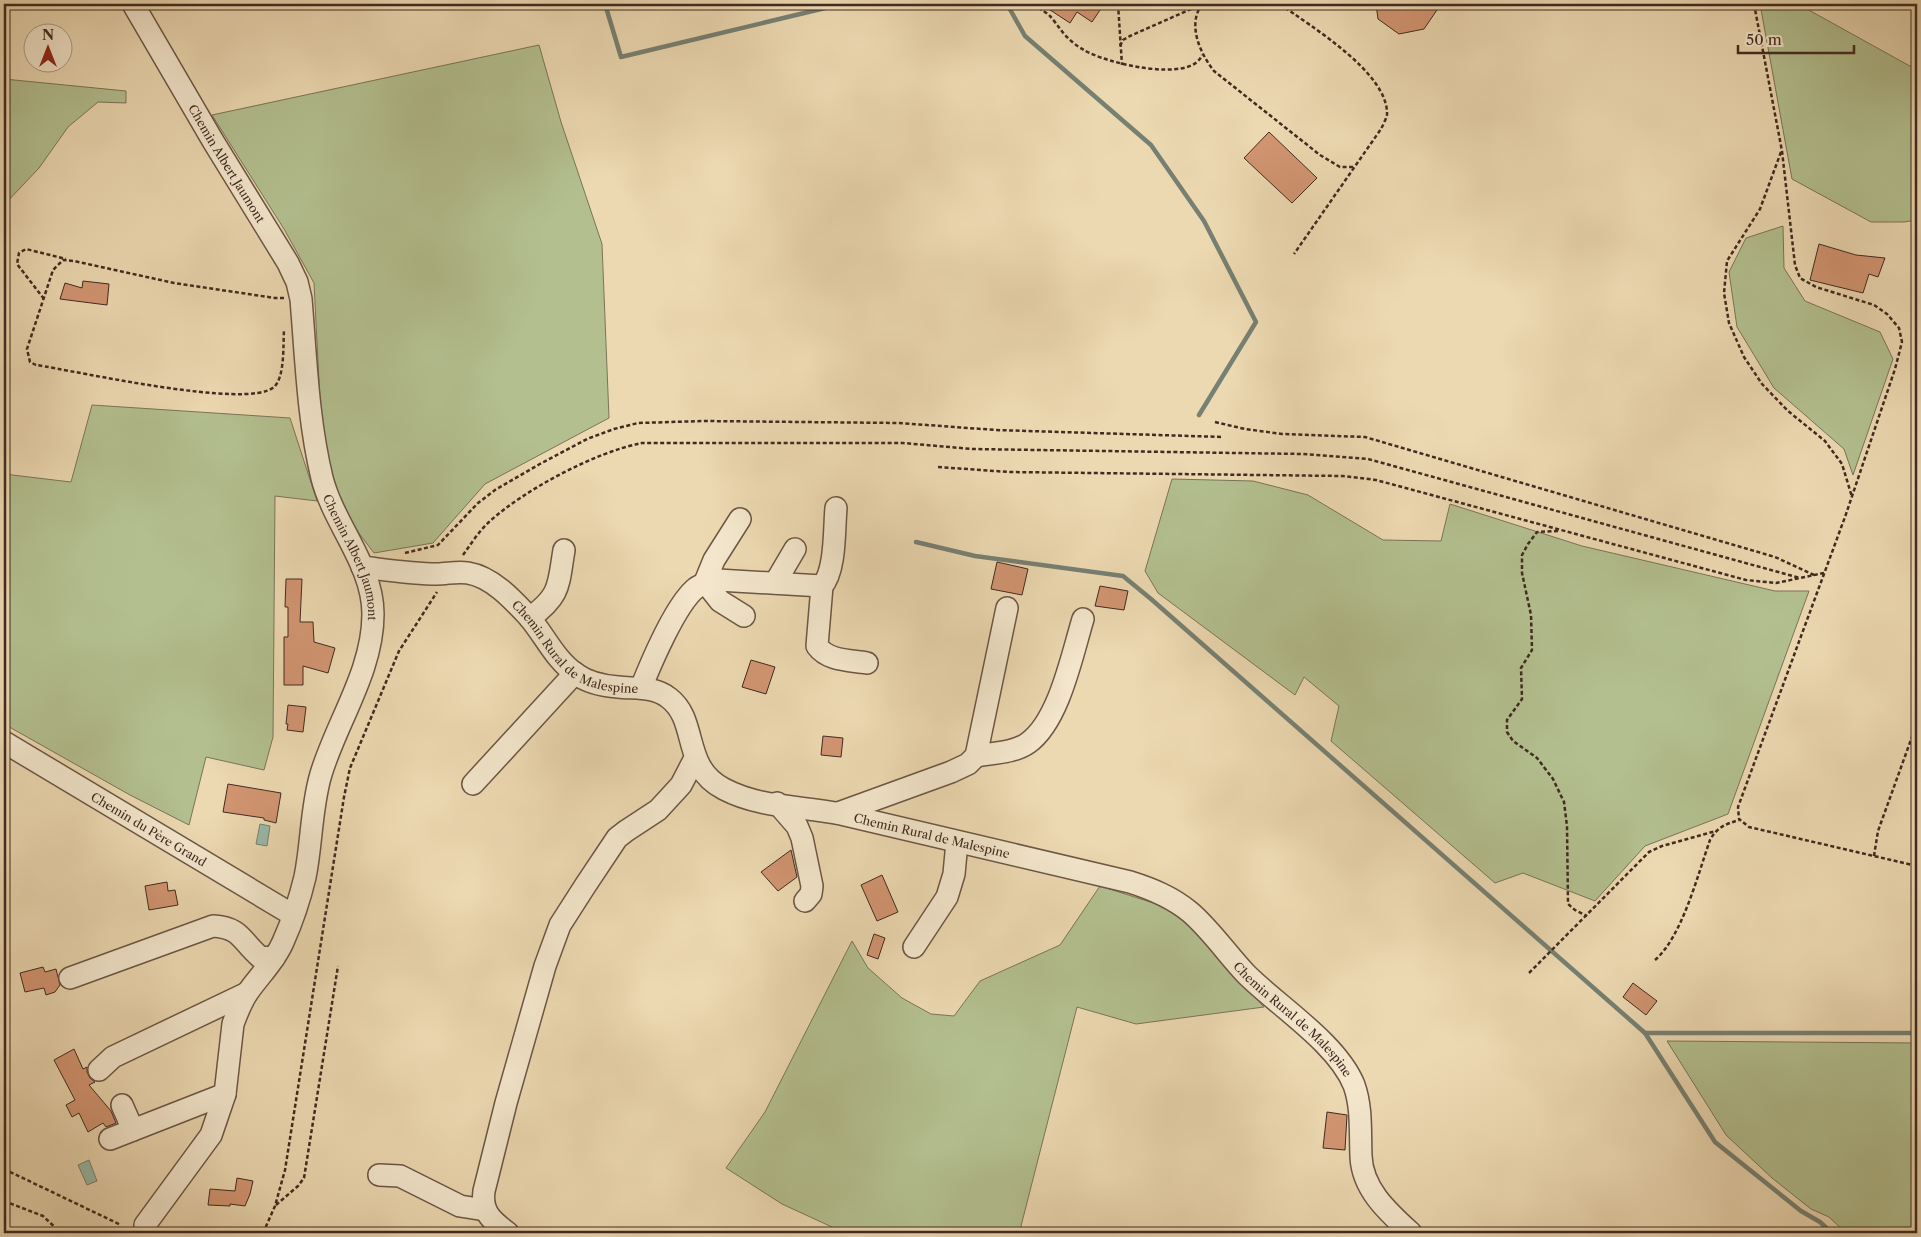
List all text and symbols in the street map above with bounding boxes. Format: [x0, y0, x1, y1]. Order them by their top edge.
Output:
north arrow [22, 22, 72, 72]
scale bar [1738, 22, 1855, 54]
text: N [42, 26, 54, 44]
text: 50 m [1746, 30, 1782, 49]
street label: Chemin Albert Jaumont [186, 101, 269, 226]
street label: Chemin Albert Jaumont [320, 492, 381, 622]
street label: Chemin Rural de Malespine [509, 597, 639, 696]
street label: Chemin du Père Grand [89, 788, 210, 870]
street label: Chemin Rural de Malespine [852, 810, 1012, 861]
street label: Chemin Rural de Malespine [1231, 958, 1356, 1079]

